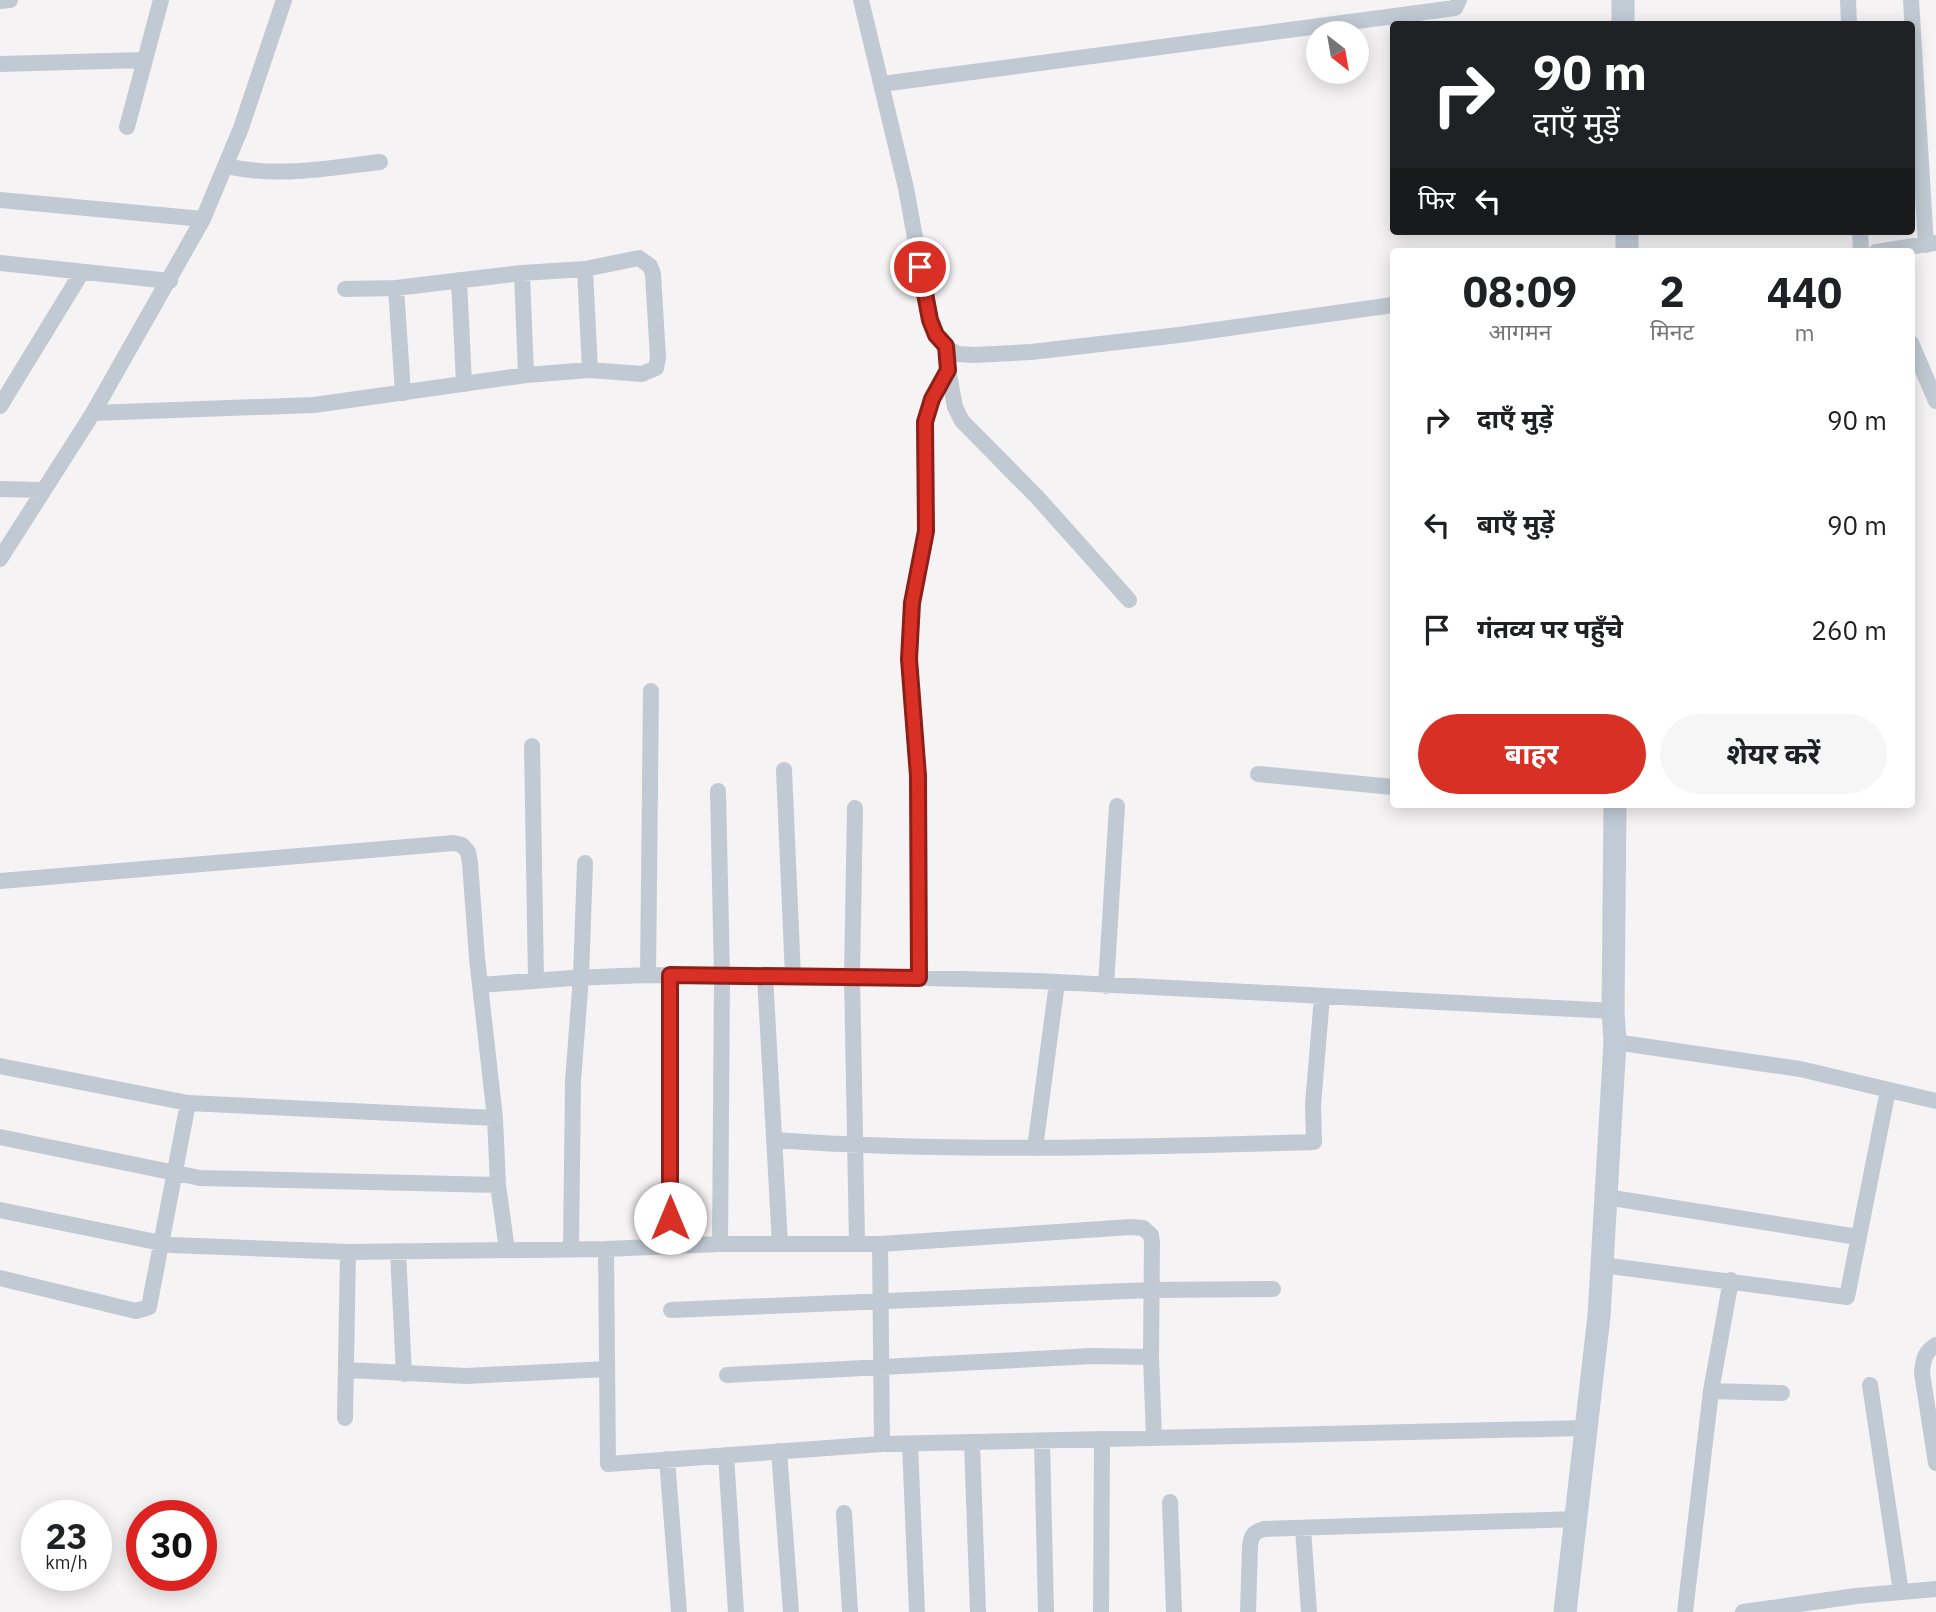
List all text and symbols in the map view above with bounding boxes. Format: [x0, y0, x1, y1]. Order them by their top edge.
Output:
north arrow [1306, 21, 1368, 84]
map controls [1306, 21, 1369, 84]
text: 90 m [1533, 40, 1647, 103]
icon: right [1418, 49, 1509, 140]
text: दाएँ मुड़ें [1533, 102, 1620, 144]
text: फिर [1418, 182, 1455, 216]
icon: left [1469, 182, 1507, 220]
pin [890, 237, 950, 297]
icon: arrive [901, 248, 939, 286]
text: 08:09 [1463, 264, 1577, 319]
text: 2 [1659, 264, 1685, 319]
text: 440 [1767, 265, 1842, 320]
text: आगमन [1489, 316, 1551, 346]
text: मिनट [1650, 316, 1694, 346]
text: m [1794, 317, 1815, 347]
icon: right [1418, 401, 1456, 439]
text: दाएँ मुड़ें [1477, 401, 1553, 435]
text: 90 m [1827, 403, 1887, 437]
icon: left [1418, 506, 1456, 544]
text: बाएँ मुड़ें [1477, 506, 1554, 540]
text: 90 m [1827, 508, 1887, 542]
icon: arrive [1418, 611, 1456, 649]
text: गंतव्य पर पहुँचे [1477, 611, 1623, 645]
text: 260 m [1811, 613, 1887, 647]
button: बाहर [1418, 714, 1646, 794]
button: शेयर करें [1660, 714, 1887, 794]
position arrow [633, 1181, 707, 1255]
speed limit sign: 30 [126, 1500, 217, 1591]
text: 23 [45, 1513, 88, 1559]
text: km/h [45, 1551, 88, 1574]

